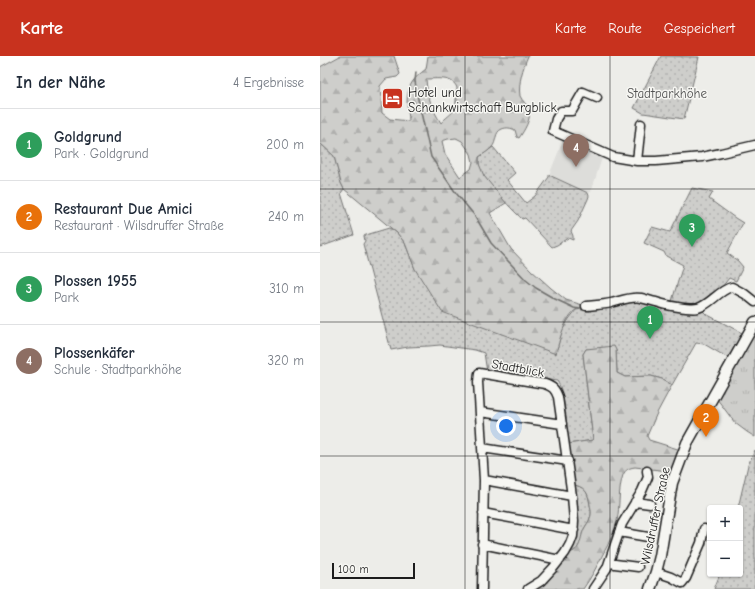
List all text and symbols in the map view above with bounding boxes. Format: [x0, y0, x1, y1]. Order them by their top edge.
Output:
text: Karte [20, 17, 63, 39]
text: Karte [555, 20, 586, 37]
text: Route [608, 20, 642, 37]
text: Gespeichert [664, 20, 735, 37]
text: In der Nähe [16, 73, 105, 92]
text: 4 Ergebnisse [233, 75, 304, 90]
place label: Hotel und Schankwirtschaft Burgblick [408, 85, 558, 115]
hotel icon: Hotel und Schankwirtschaft Burgblick [379, 86, 405, 112]
park label: Stadtparkhöhe [627, 86, 708, 101]
text: Goldgrund [54, 128, 122, 146]
pin: 4 [563, 134, 589, 167]
text: 1 [26, 137, 32, 152]
text: 200 m [266, 137, 304, 152]
text: Park · Goldgrund [54, 146, 149, 161]
text: Restaurant Due Amici [54, 200, 192, 218]
text: 2 [26, 209, 32, 224]
text: 240 m [268, 209, 304, 224]
pin: 3 [679, 214, 705, 247]
text: Restaurant · Wilsdruffer Straße [54, 218, 224, 233]
text: Plossen 1955 [54, 272, 137, 290]
text: 3 [26, 281, 32, 296]
text: 310 m [269, 281, 304, 296]
text: Park [54, 290, 79, 305]
pin: 1 [637, 306, 663, 339]
text: Plossenkäfer [54, 344, 134, 362]
text: 4 [26, 353, 32, 368]
text: 320 m [268, 353, 304, 368]
street label: Stadtblick [491, 356, 546, 380]
text: Schule · Stadtparkhöhe [54, 362, 182, 377]
pin: 2 [693, 404, 719, 437]
your location [496, 416, 516, 436]
street label: Wilsdruffer Straße [637, 465, 673, 566]
map controls [707, 505, 743, 577]
button: + [707, 505, 743, 541]
button: − [707, 541, 743, 577]
scale bar [332, 561, 415, 580]
text: 100 m [338, 563, 369, 576]

